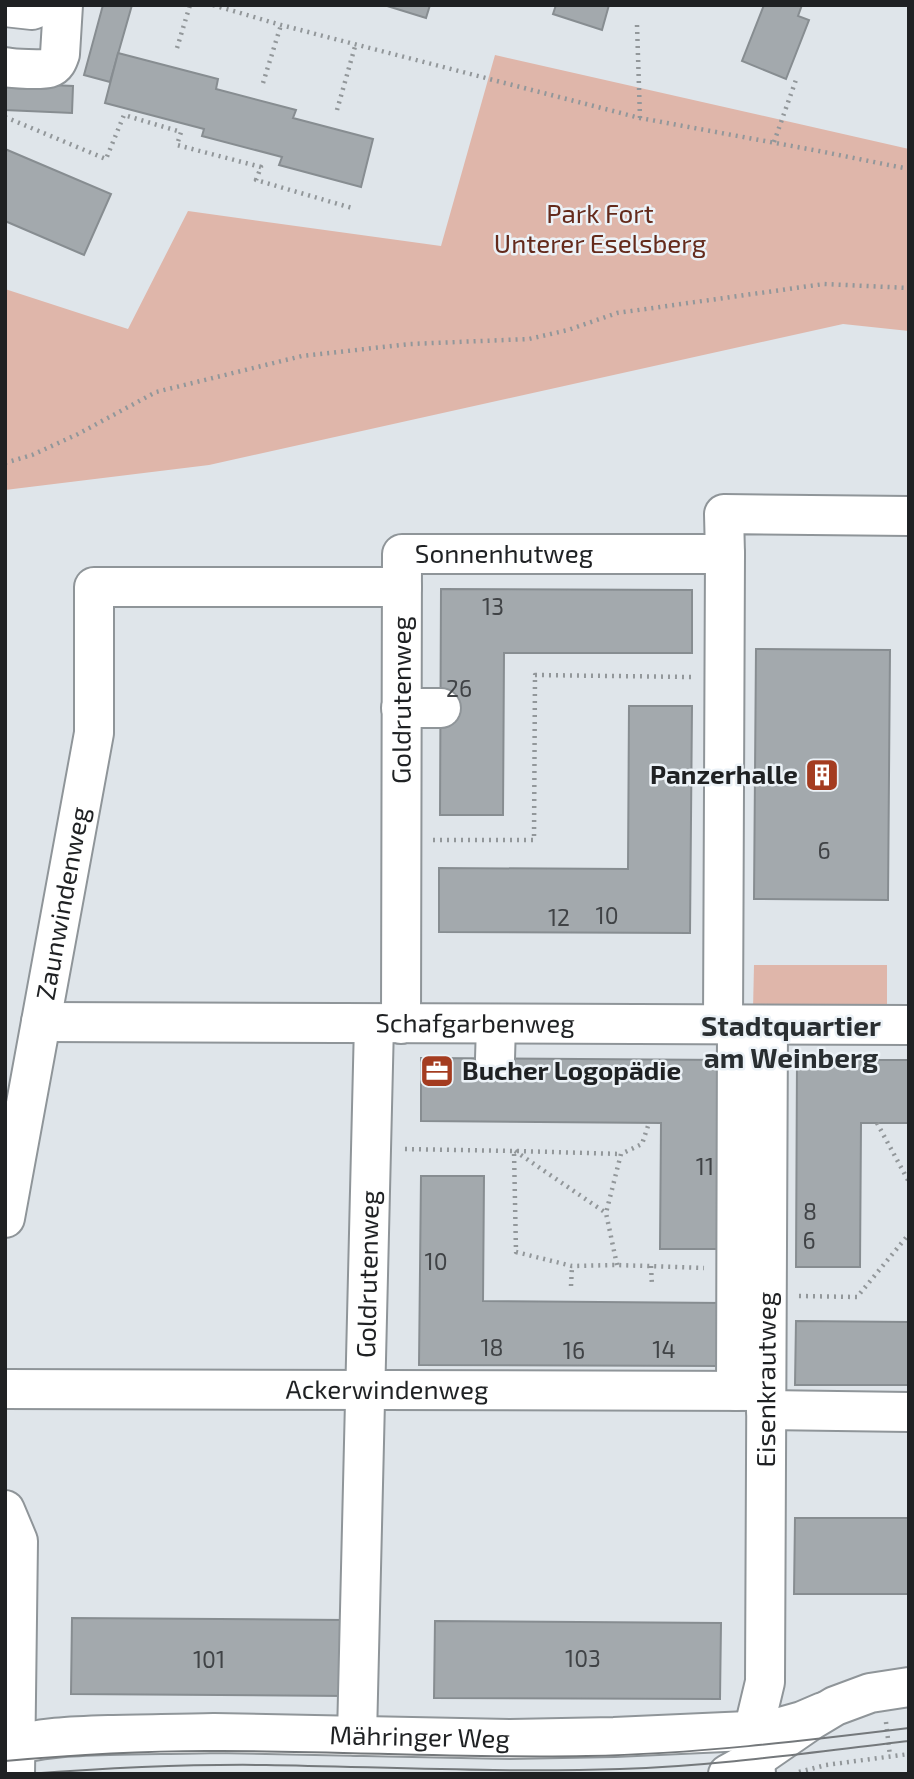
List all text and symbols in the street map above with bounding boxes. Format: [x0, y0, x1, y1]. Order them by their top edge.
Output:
park label: Park Fort Unterer Eselsberg [494, 197, 706, 258]
street label: Sonnenhutweg [415, 537, 593, 568]
house number: 13 [482, 592, 504, 620]
street label: Goldrutenweg [385, 616, 416, 784]
house number: 26 [446, 674, 472, 702]
building icon: Panzerhalle [803, 756, 841, 794]
place label: Panzerhalle [650, 758, 798, 789]
street label: Zaunwindenweg [28, 804, 94, 1002]
house number: 6 [817, 836, 831, 864]
house number: 10 [595, 901, 619, 929]
house number: 12 [548, 903, 570, 931]
street label: Schafgarbenweg [375, 1006, 575, 1038]
district label: Stadtquartier am Weinberg [701, 1008, 881, 1074]
office icon: Bucher Logopädie [418, 1052, 456, 1090]
place label: Bucher Logopädie [462, 1054, 681, 1085]
house number: 11 [696, 1152, 714, 1180]
street label: Goldrutenweg [349, 1190, 384, 1358]
house number: 8 [803, 1197, 817, 1225]
house number: 6 [802, 1226, 816, 1254]
house number: 10 [424, 1247, 448, 1275]
street label: Eisenkrautweg [749, 1292, 781, 1468]
house number: 18 [480, 1333, 504, 1361]
house number: 14 [652, 1335, 676, 1363]
house number: 16 [563, 1336, 585, 1364]
street label: Ackerwindenweg [285, 1373, 489, 1404]
house number: 103 [565, 1644, 601, 1672]
house number: 101 [193, 1645, 225, 1673]
street label: Mähringer Weg [329, 1718, 510, 1753]

